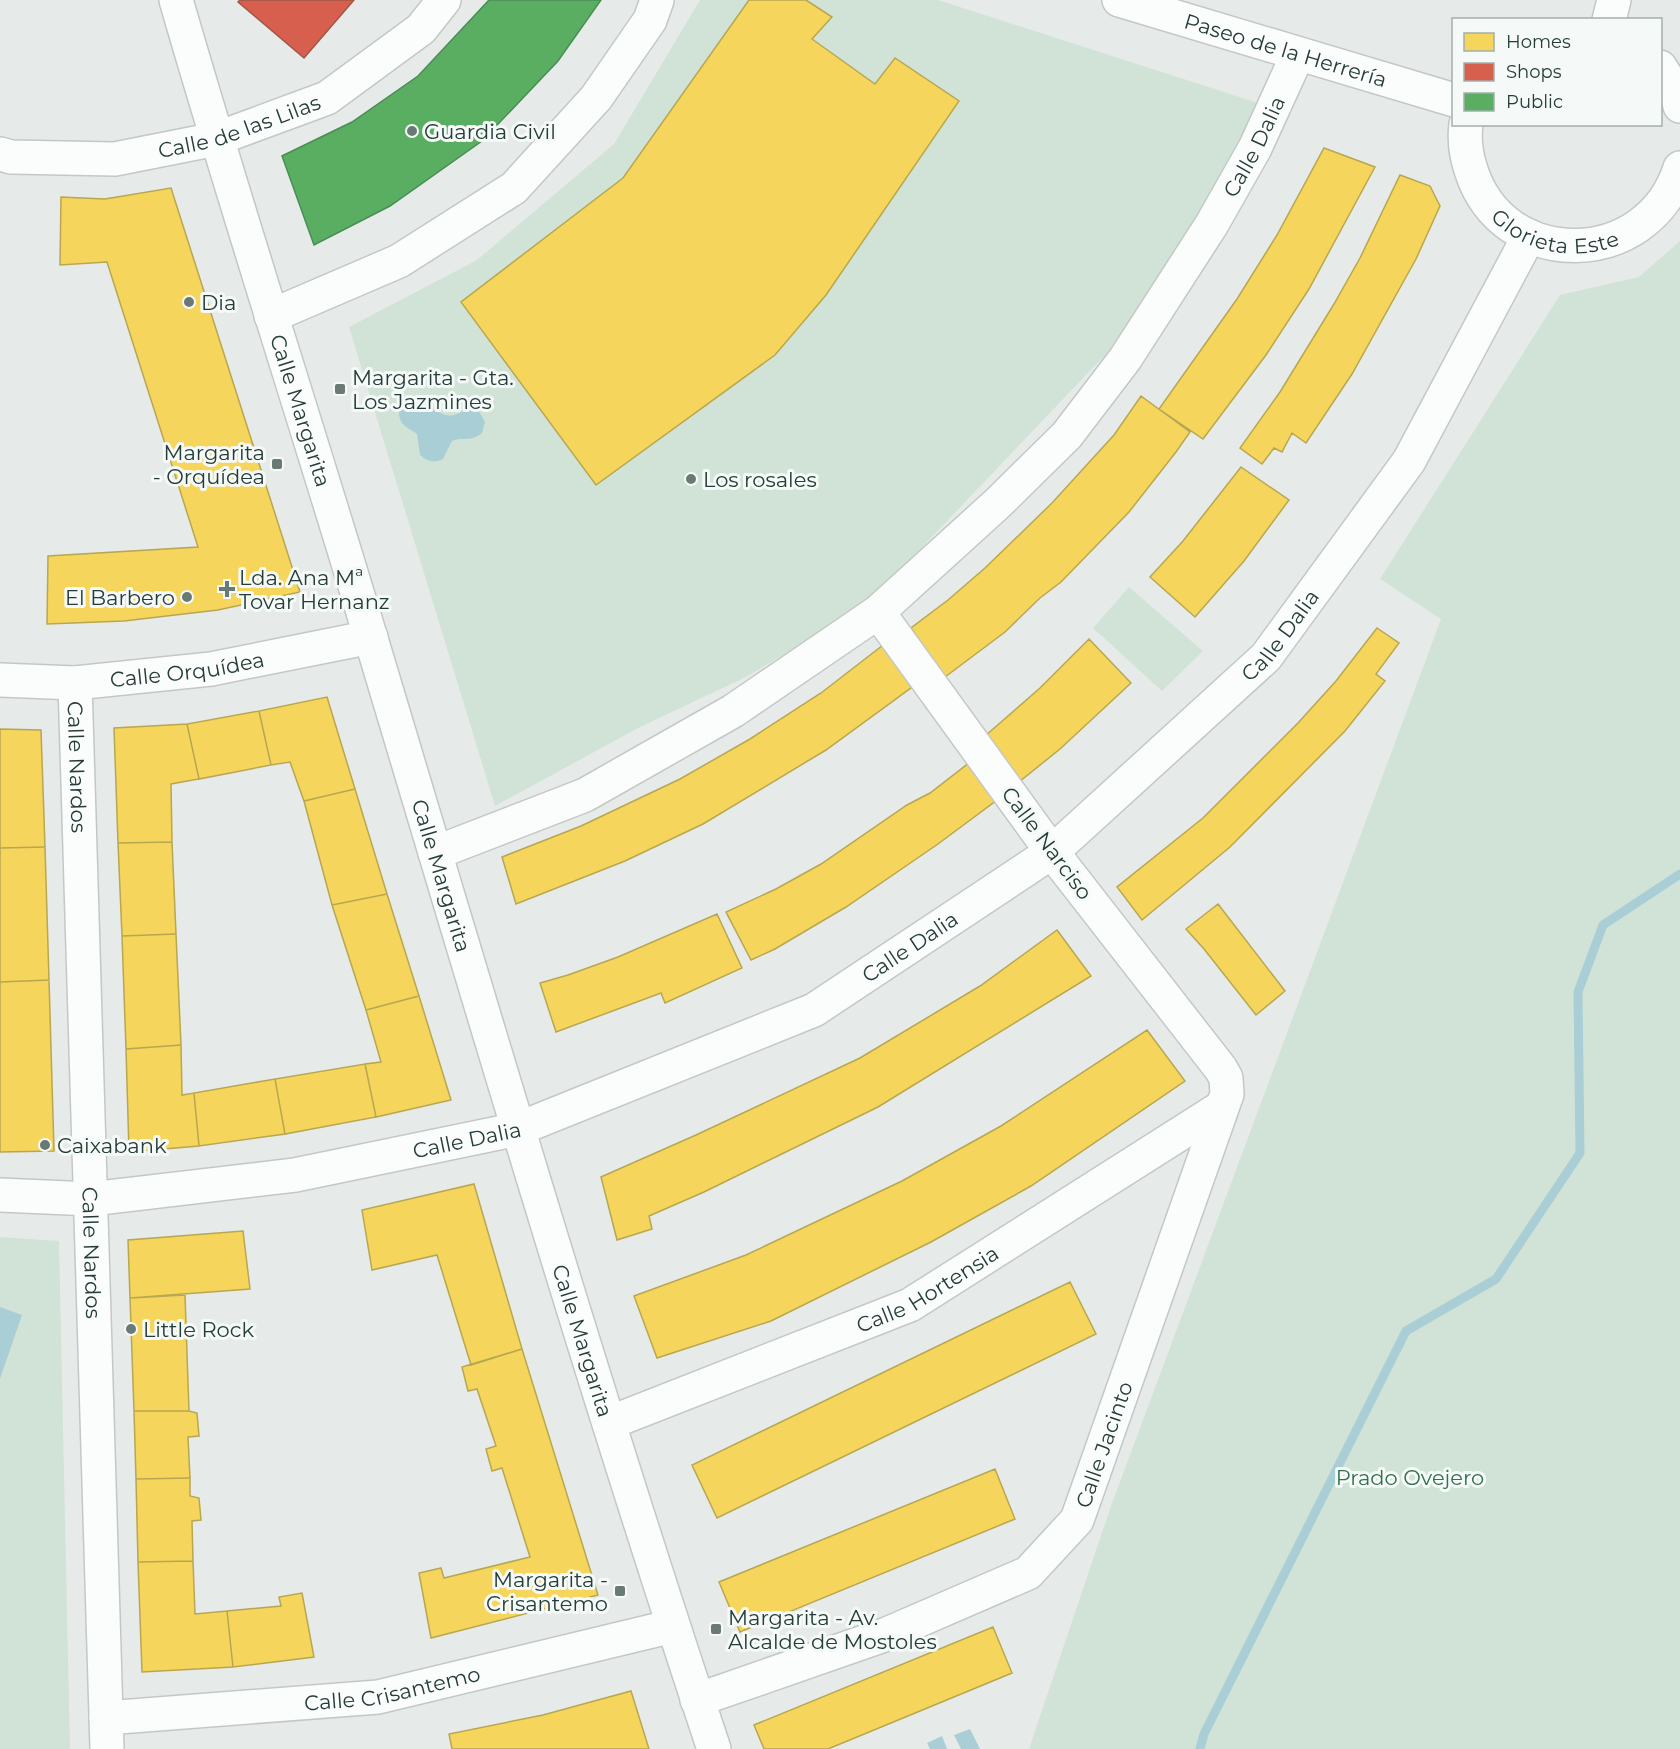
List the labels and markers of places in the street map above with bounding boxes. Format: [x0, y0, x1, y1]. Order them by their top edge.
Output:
place label: Guardia Civil [424, 119, 556, 144]
marker: Guardia Civil [405, 124, 419, 138]
place label: Dia [201, 290, 236, 315]
marker: Dia [182, 295, 196, 309]
place label: Margarita - Gta. Los Jazmines [352, 365, 514, 414]
marker: Margarita - Gta. Los Jazmines [333, 382, 347, 396]
place label: Margarita - Orquídea [153, 440, 265, 489]
marker: Margarita - Orquídea [270, 457, 284, 471]
place label: Los rosales [703, 467, 817, 492]
marker: Los rosales [684, 472, 698, 486]
place label: Lda. Ana Mª Tovar Hernanz [239, 565, 390, 614]
marker: Lda. Ana Mª Tovar Hernanz [220, 582, 234, 596]
place label: El Barbero [65, 585, 175, 610]
marker: El Barbero [180, 590, 194, 604]
place label: Caixabank [57, 1133, 167, 1158]
marker: Caixabank [38, 1138, 52, 1152]
place label: Little Rock [143, 1317, 254, 1342]
marker: Little Rock [124, 1322, 138, 1336]
place label: Margarita - Crisantemo [486, 1567, 608, 1616]
marker: Margarita - Crisantemo [613, 1584, 627, 1598]
place label: Margarita - Av. Alcalde de Mostoles [728, 1605, 937, 1654]
marker: Margarita - Av. Alcalde de Mostoles [709, 1622, 723, 1636]

